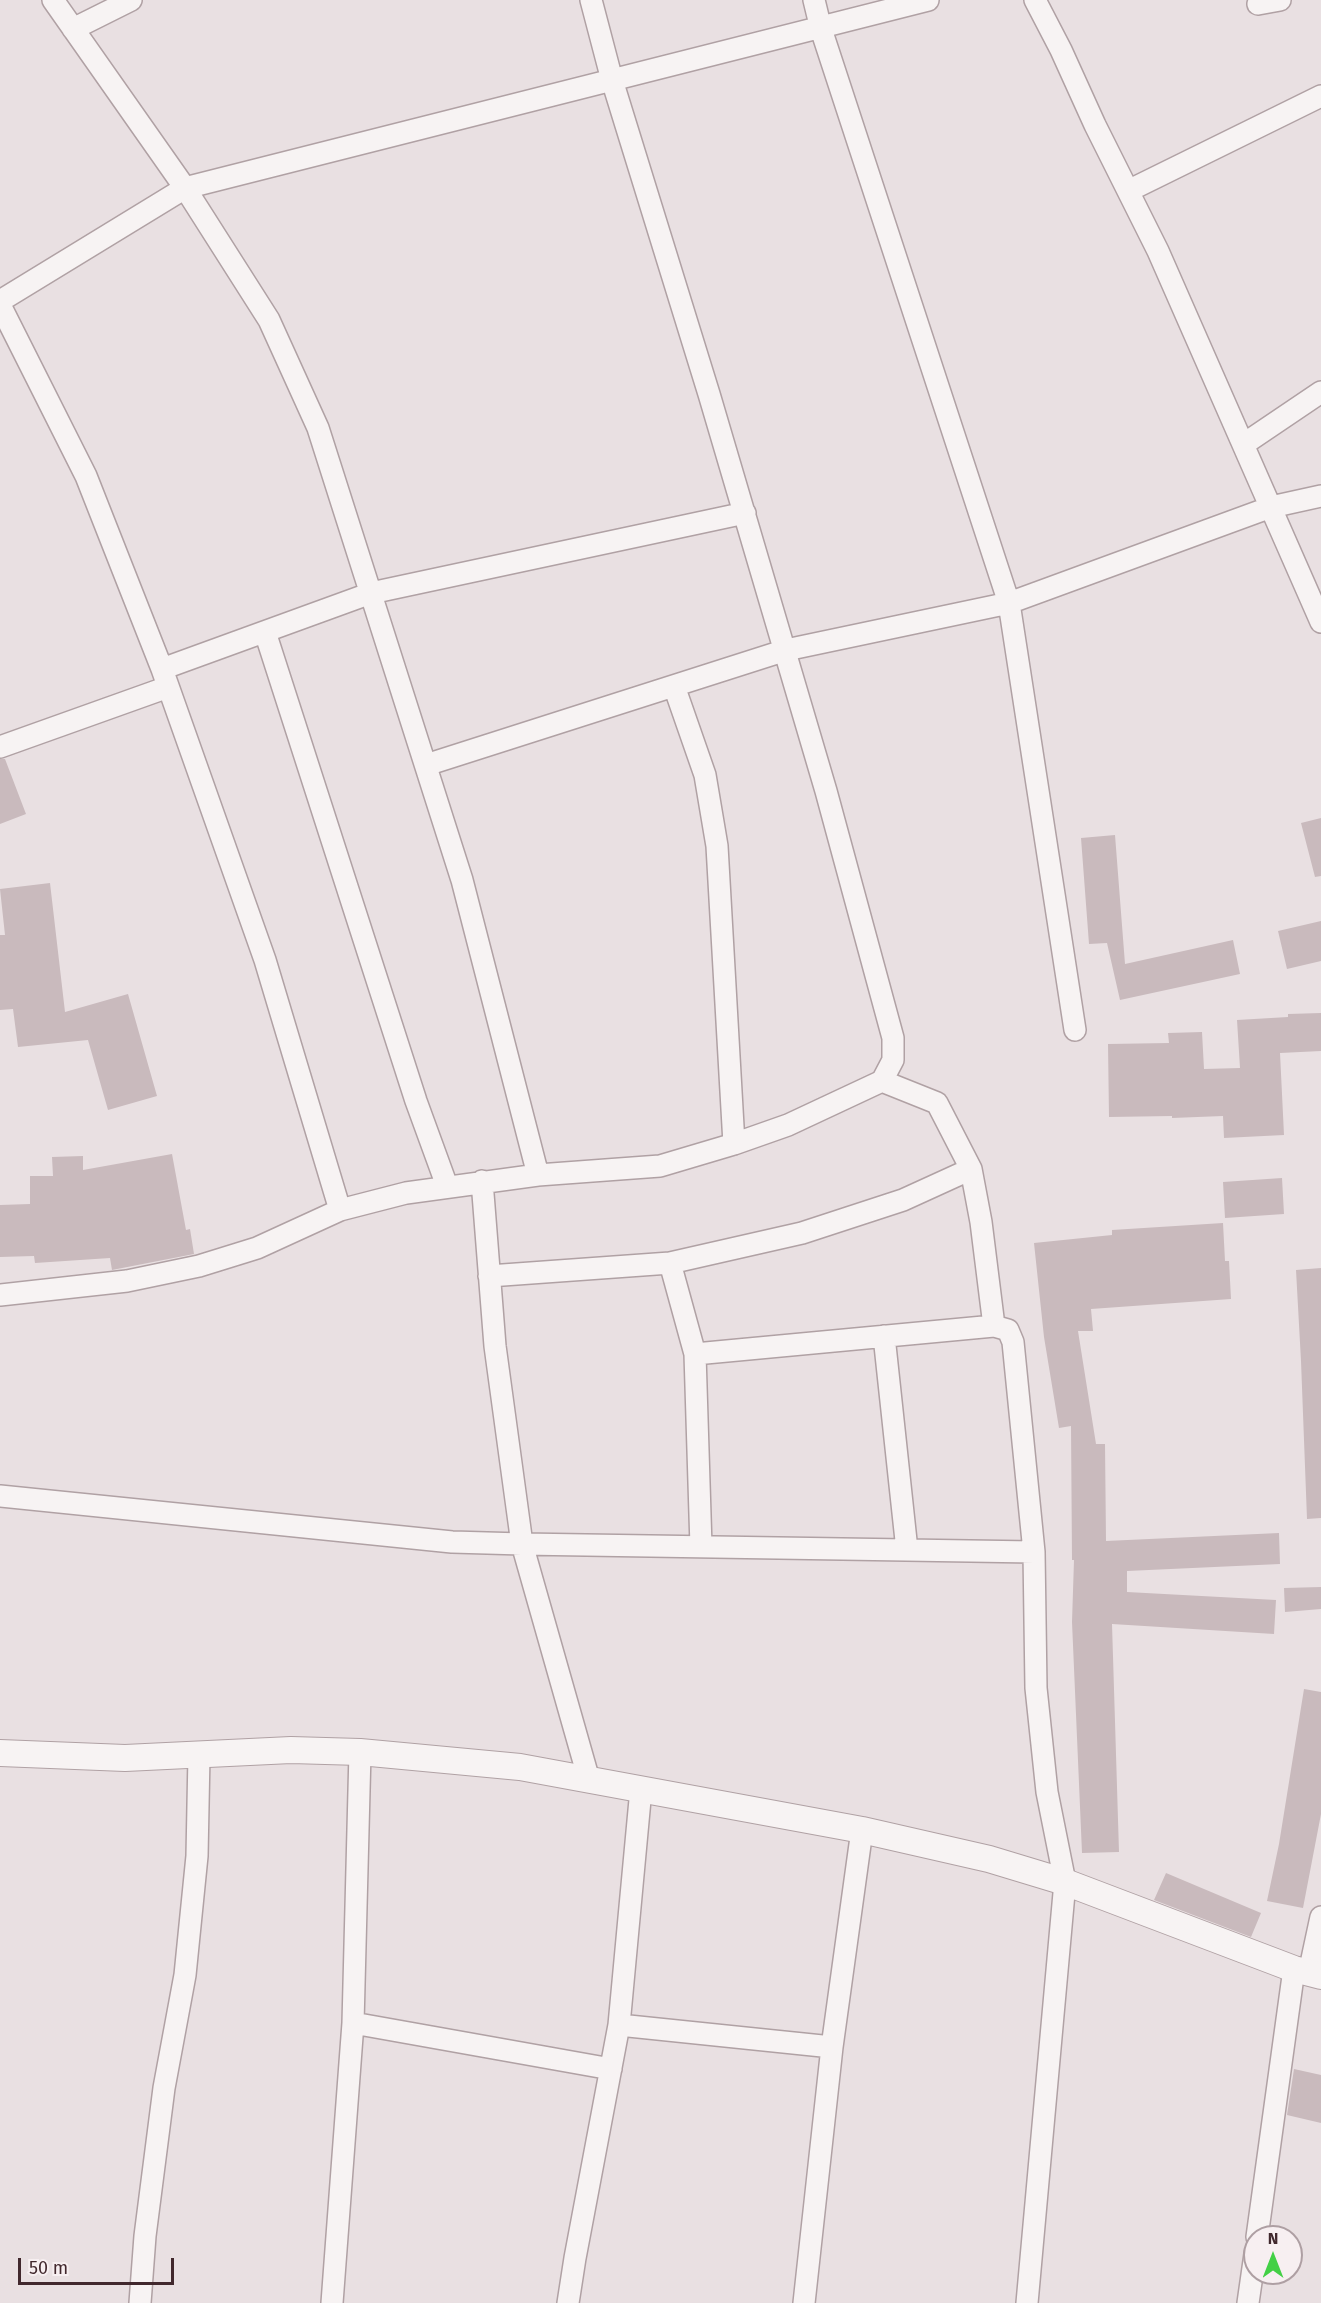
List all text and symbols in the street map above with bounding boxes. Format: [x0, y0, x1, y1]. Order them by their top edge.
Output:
north arrow [1243, 2225, 1303, 2285]
text: N [1268, 2229, 1278, 2248]
scale bar [21, 2246, 177, 2284]
text: 50 m [29, 2257, 68, 2279]

